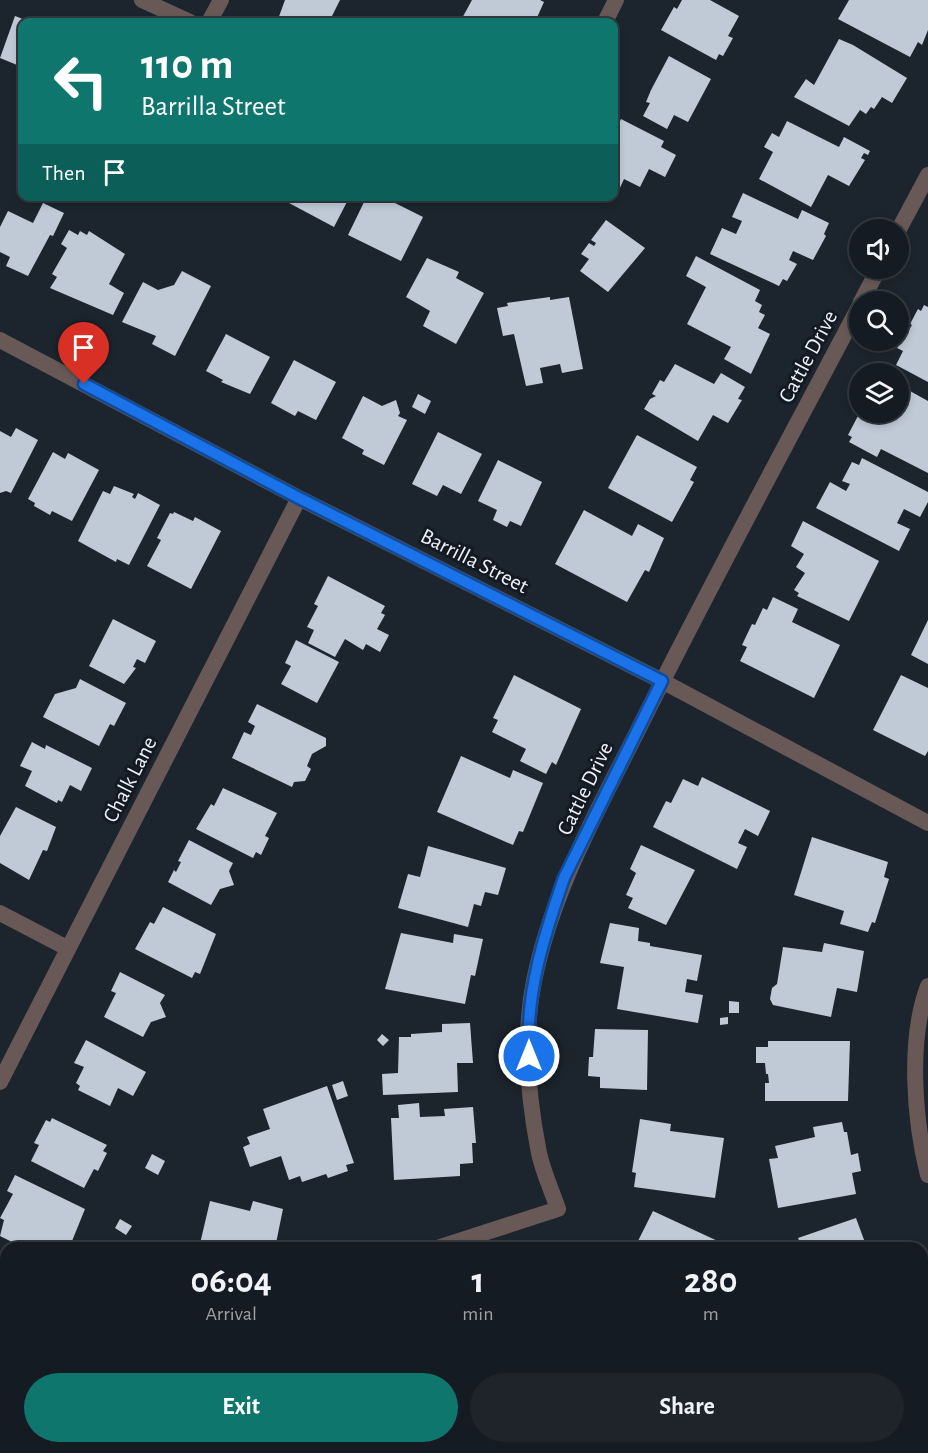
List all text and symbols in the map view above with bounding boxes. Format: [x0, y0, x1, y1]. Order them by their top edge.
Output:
icon: left [42, 42, 120, 120]
text: 110 m [141, 44, 233, 86]
text: Barrilla Street [141, 93, 286, 120]
icon: arrive [98, 156, 131, 189]
text: Then [42, 162, 86, 184]
map controls [849, 219, 909, 423]
button: sound [849, 219, 909, 279]
button: search [849, 291, 909, 351]
street label: Cattle Drive [775, 307, 841, 406]
pin [58, 322, 109, 384]
icon: arrive [67, 331, 100, 364]
button: layers [849, 363, 909, 423]
street label: Barrilla Street [417, 524, 532, 597]
street label: Chalk Lane [99, 733, 161, 826]
street label: Cattle Drive [553, 738, 617, 838]
position arrow [497, 1024, 561, 1088]
text: 06:04 [191, 1263, 272, 1299]
text: 1 [471, 1263, 484, 1299]
text: 280 [684, 1263, 737, 1299]
text: Arrival [205, 1304, 257, 1324]
text: min [462, 1304, 493, 1324]
text: m [703, 1304, 719, 1324]
button: Exit [24, 1373, 458, 1442]
button: Share [470, 1373, 904, 1442]

